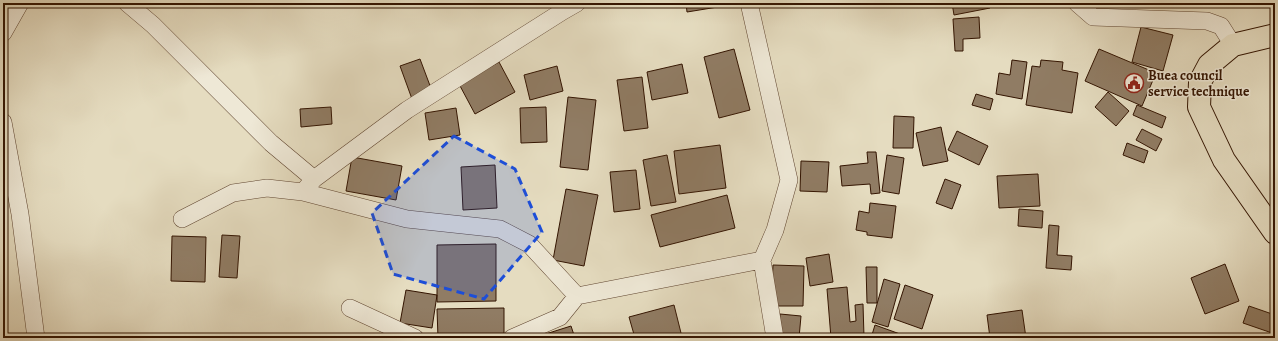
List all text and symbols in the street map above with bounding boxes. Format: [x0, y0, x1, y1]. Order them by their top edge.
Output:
place label: Buea council service technique [1148, 66, 1250, 101]
public building icon: Buea council service technique [1123, 72, 1145, 94]

